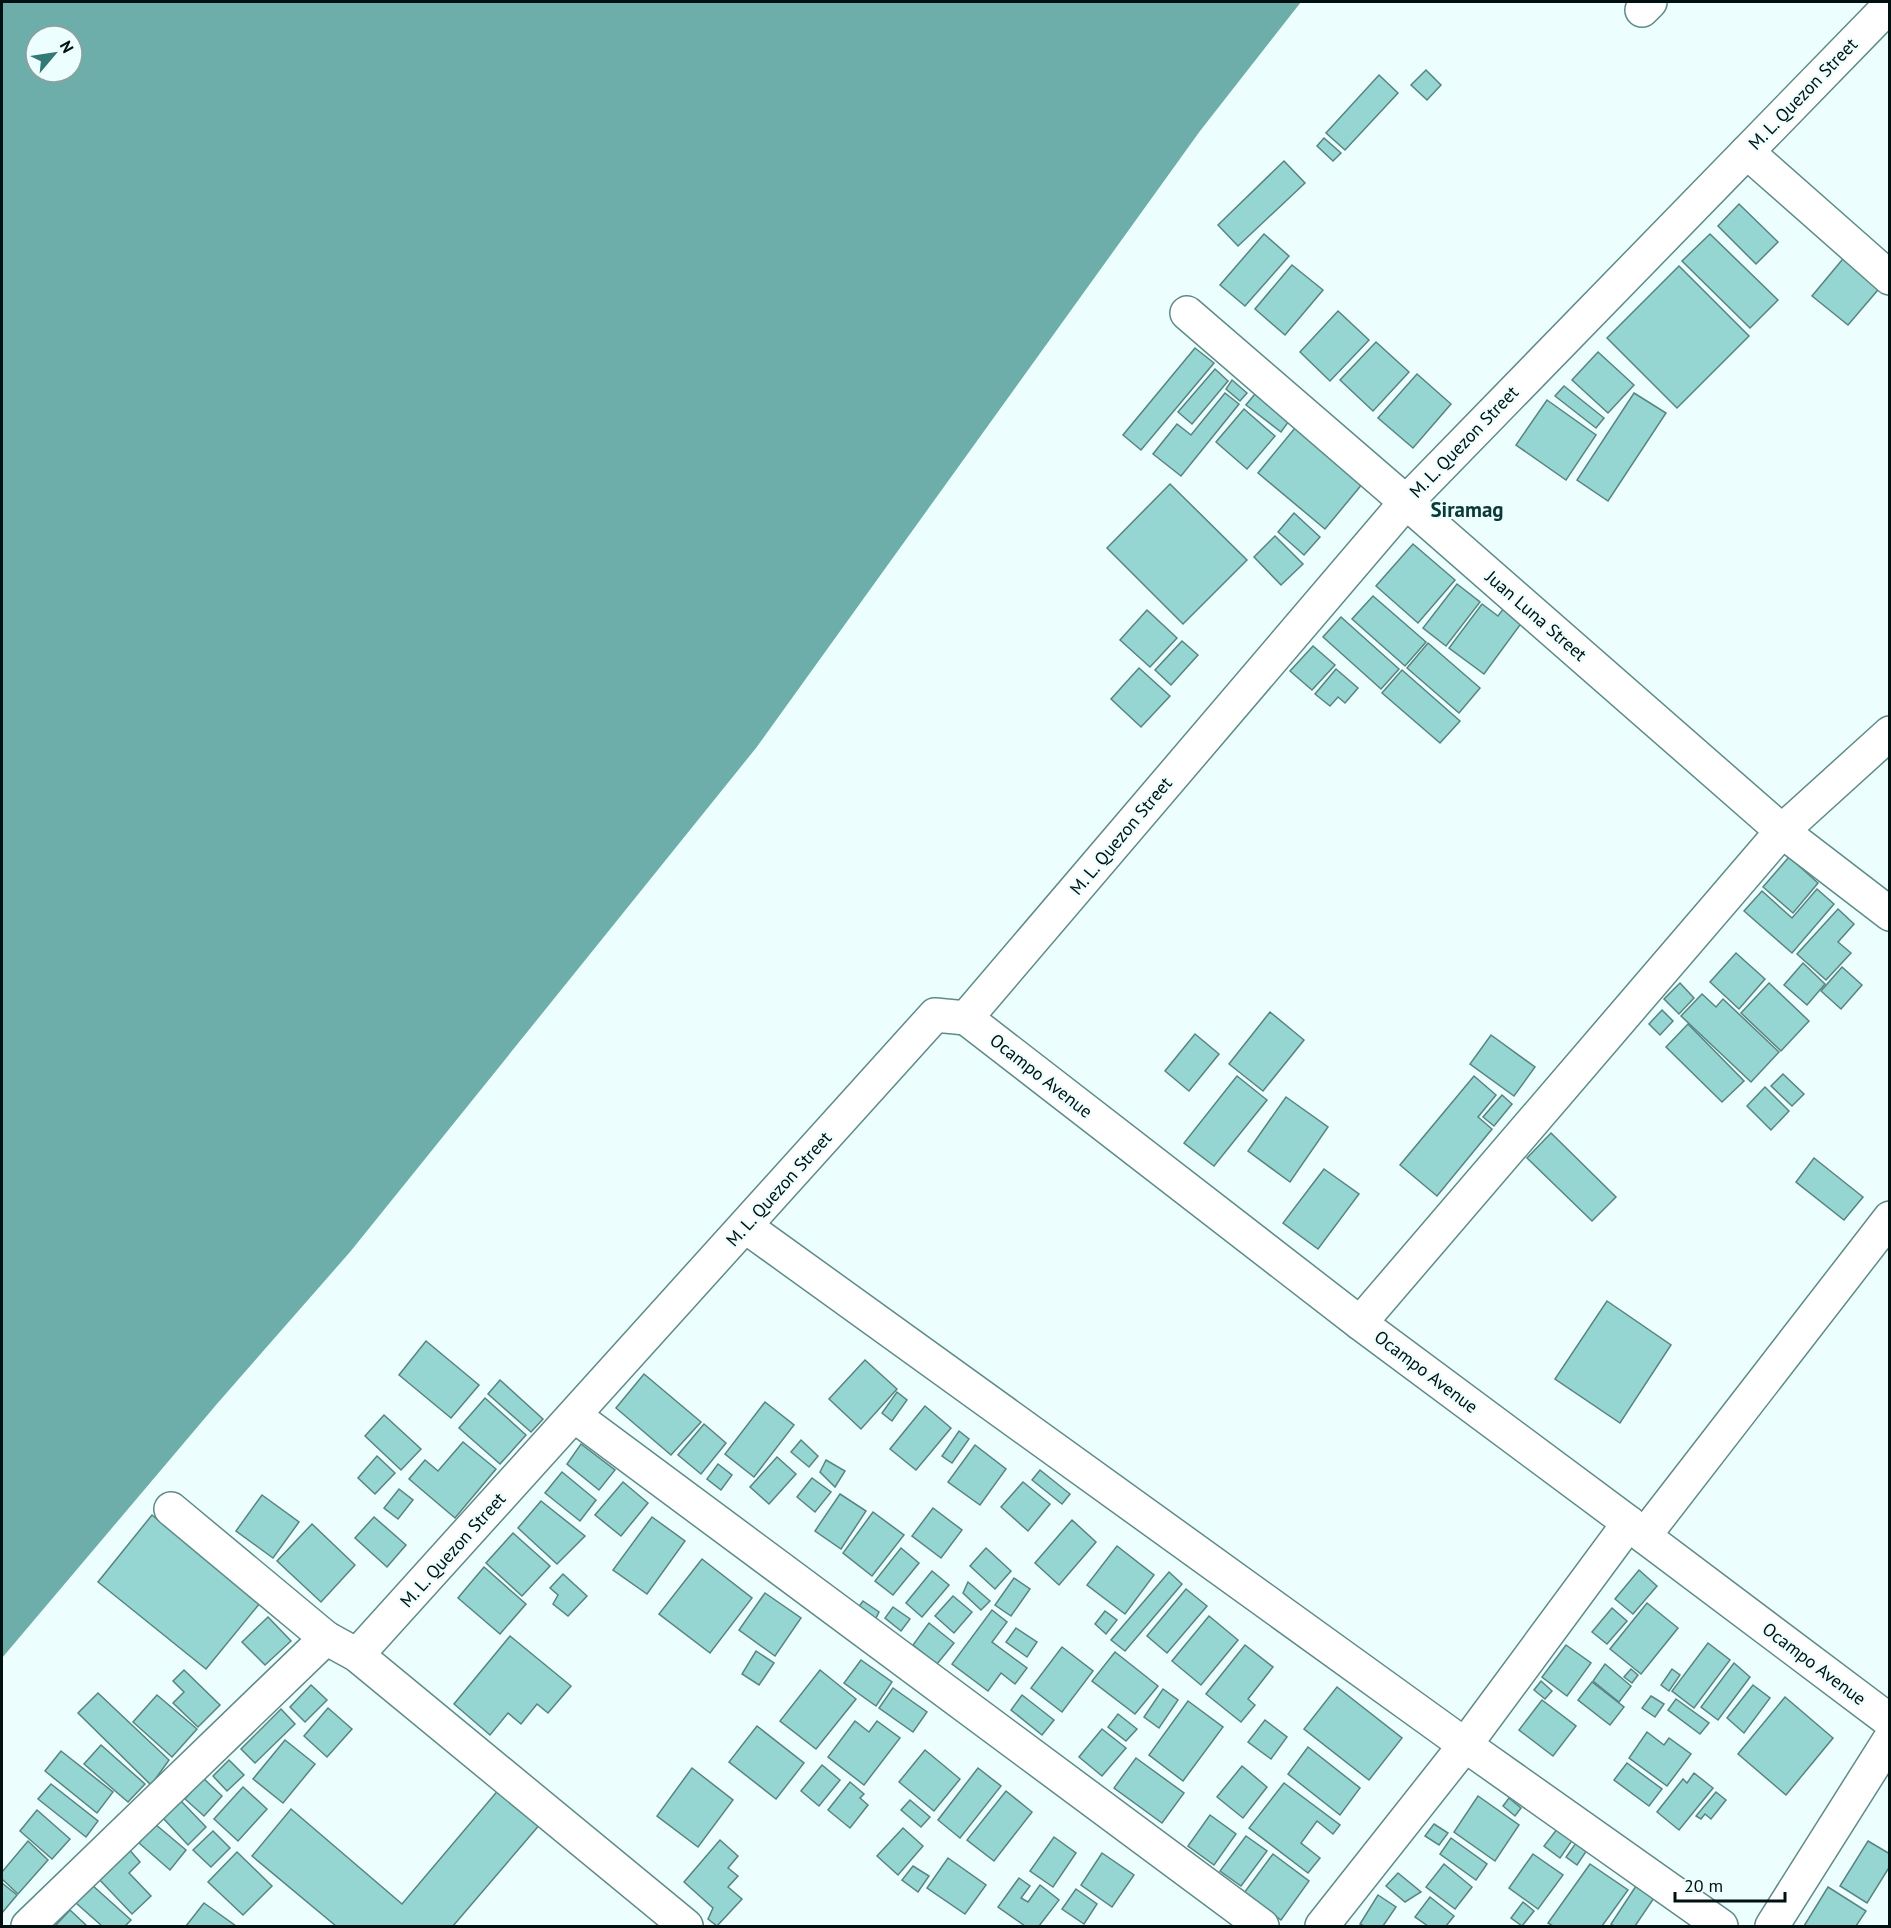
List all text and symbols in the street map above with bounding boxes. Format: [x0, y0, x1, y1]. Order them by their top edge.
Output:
north arrow [24, 24, 84, 84]
street label: M. L. Quezon Street [1743, 33, 1862, 155]
text: N [56, 37, 78, 56]
street label: M. L. Quezon Street [1404, 381, 1523, 503]
district label: Siramag [1430, 496, 1504, 523]
street label: Juan Luna Street [1480, 565, 1592, 666]
street label: M. L. Quezon Street [1065, 772, 1177, 899]
street label: Ocampo Avenue [985, 1028, 1097, 1123]
street label: M. L. Quezon Street [721, 1126, 836, 1251]
street label: Ocampo Avenue [1370, 1325, 1483, 1418]
street label: M. L. Quezon Street [395, 1487, 510, 1612]
street label: Ocampo Avenue [1758, 1617, 1871, 1710]
scale bar [1675, 1865, 1784, 1903]
text: 20 m [1684, 1874, 1723, 1897]

